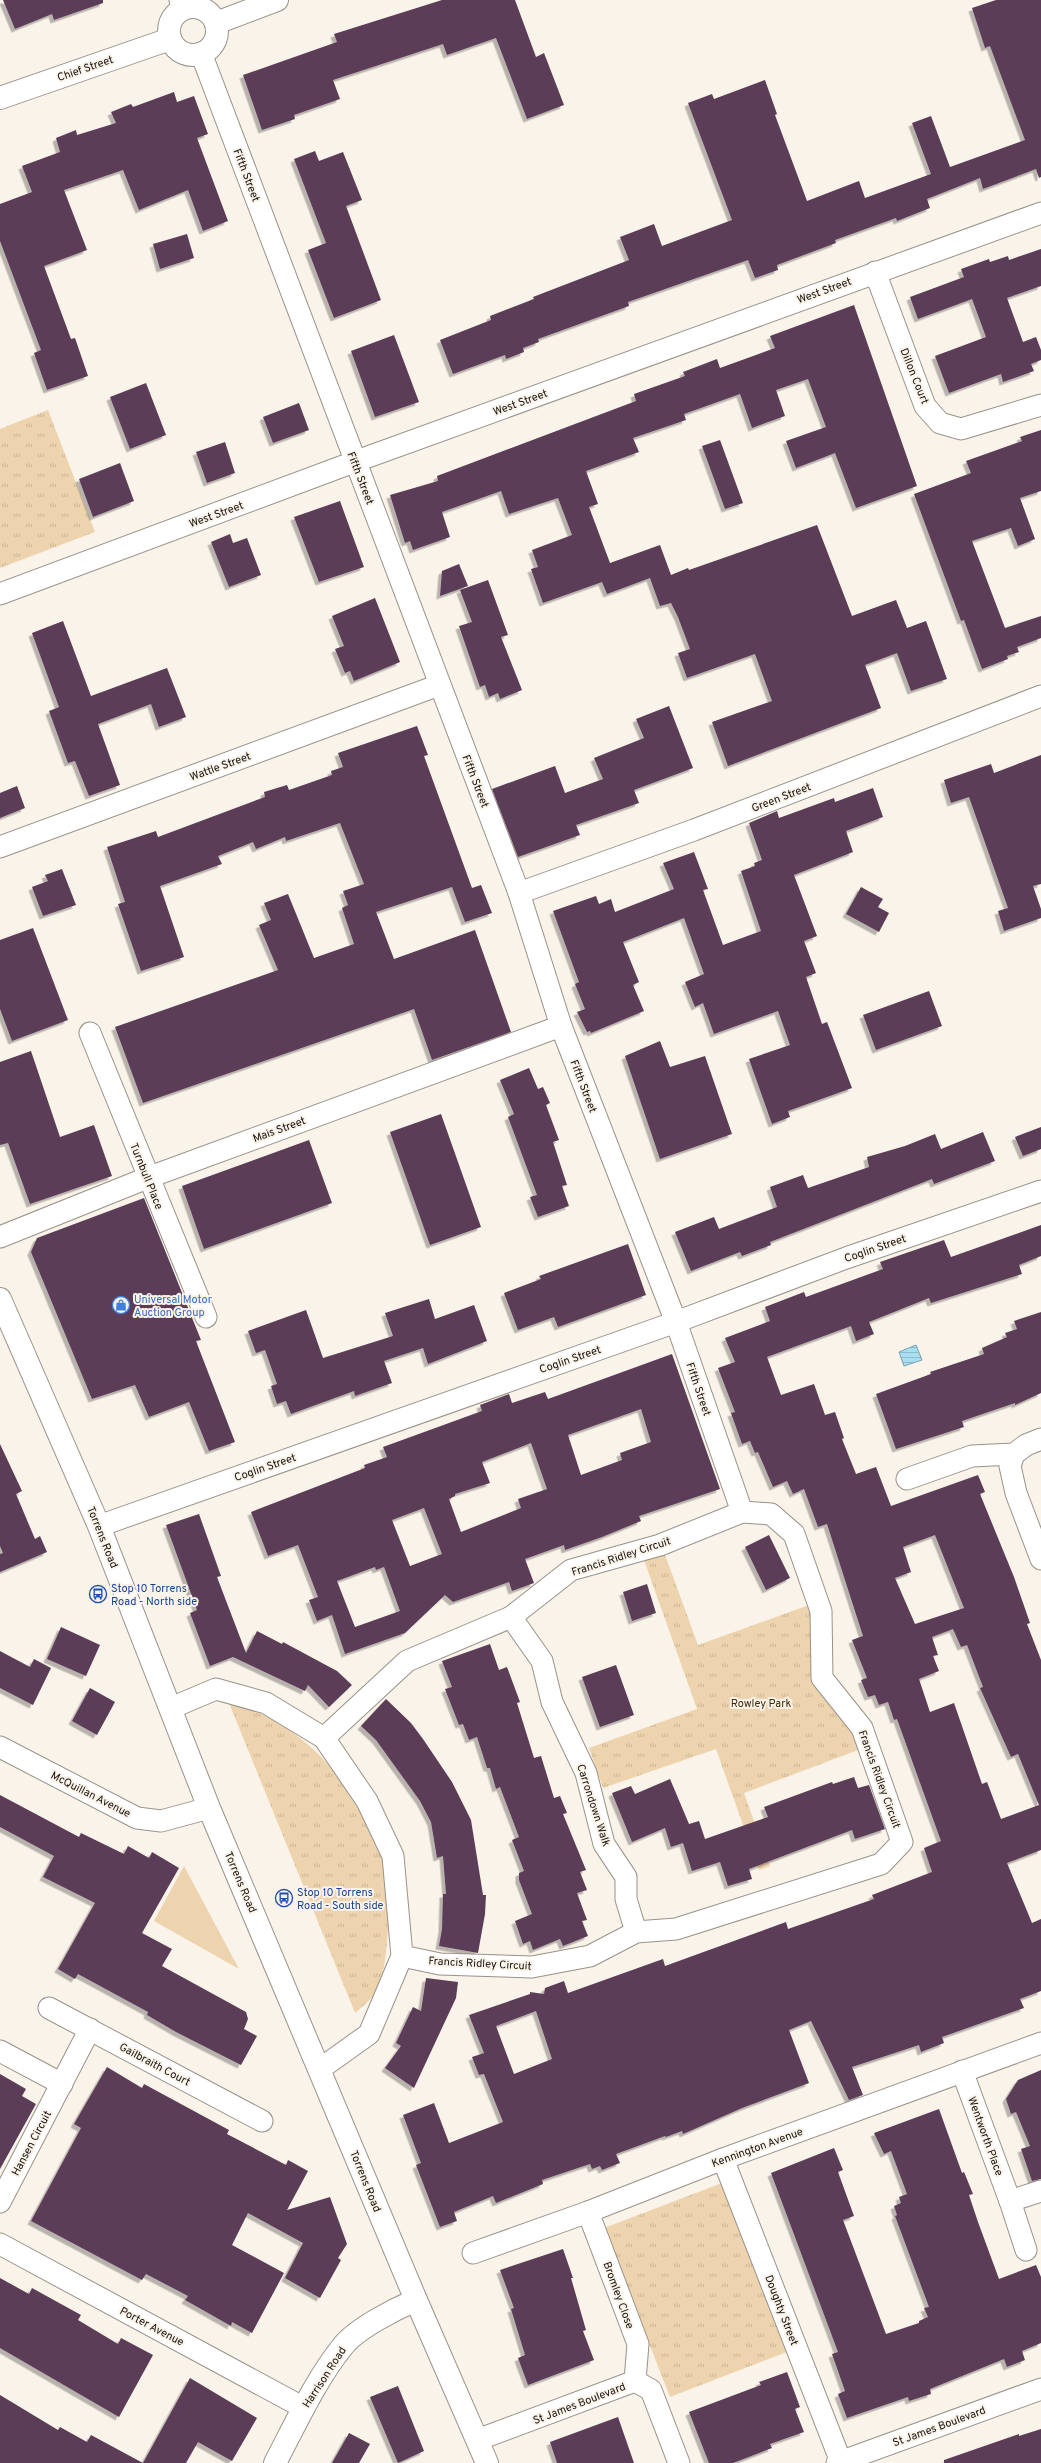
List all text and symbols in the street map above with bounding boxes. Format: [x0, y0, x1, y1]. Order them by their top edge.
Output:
street label: Chief Street [55, 53, 115, 85]
street label: Fifth Street [230, 147, 263, 204]
street label: West Street [795, 275, 853, 307]
street label: Dillon Court [897, 346, 932, 406]
street label: West Street [491, 387, 549, 419]
street label: Fifth Street [344, 450, 377, 507]
street label: West Street [187, 499, 245, 531]
street label: Wattle Street [188, 749, 253, 784]
street label: Fifth Street [459, 753, 492, 810]
street label: Green Street [750, 780, 813, 816]
street label: Fifth Street [567, 1058, 600, 1115]
street label: Mais Street [251, 1114, 308, 1146]
street label: Turnbull Place [126, 1141, 166, 1212]
street label: Coglin Street [843, 1232, 908, 1266]
place label: Universal Motor Auction Group [134, 1293, 213, 1320]
shop icon: Universal Motor Auction Group [111, 1295, 131, 1315]
street label: Coglin Street [538, 1343, 603, 1377]
street label: Fifth Street [682, 1361, 714, 1418]
street label: Coglin Street [233, 1451, 298, 1485]
street label: Torrens Road [83, 1505, 121, 1570]
street label: Francis Ridley Circuit [570, 1534, 673, 1580]
place label: Stop 10 Torrens Road - North side [111, 1582, 197, 1609]
bus stop icon: Stop 10 Torrens Road - North side [88, 1584, 108, 1604]
park label: Rowley Park [731, 1697, 791, 1711]
street label: Francis Ridley Circuit [855, 1728, 903, 1830]
street label: Carrondown Walk [573, 1762, 613, 1848]
street label: McQuillan Avenue [48, 1769, 133, 1821]
street label: Torrens Road [221, 1850, 259, 1915]
place label: Stop 10 Torrens Road - South side [297, 1886, 384, 1913]
bus stop icon: Stop 10 Torrens Road - South side [274, 1888, 294, 1908]
street label: Francis Ridley Circuit [428, 1954, 532, 1974]
street label: Gailbraith Court [116, 2040, 193, 2090]
street label: Wentworth Place [964, 2095, 1006, 2178]
street label: Hansen Circuit [9, 2108, 55, 2178]
street label: Kennington Avenue [710, 2125, 805, 2171]
street label: Torrens Road [346, 2149, 384, 2214]
street label: Bromley Close [599, 2260, 637, 2331]
street label: Doughty Street [761, 2273, 801, 2348]
street label: Porter Avenue [117, 2304, 186, 2350]
street label: Harrison Road [300, 2344, 350, 2411]
street label: St James Boulevard [531, 2380, 628, 2428]
street label: St James Boulevard [891, 2404, 988, 2450]

